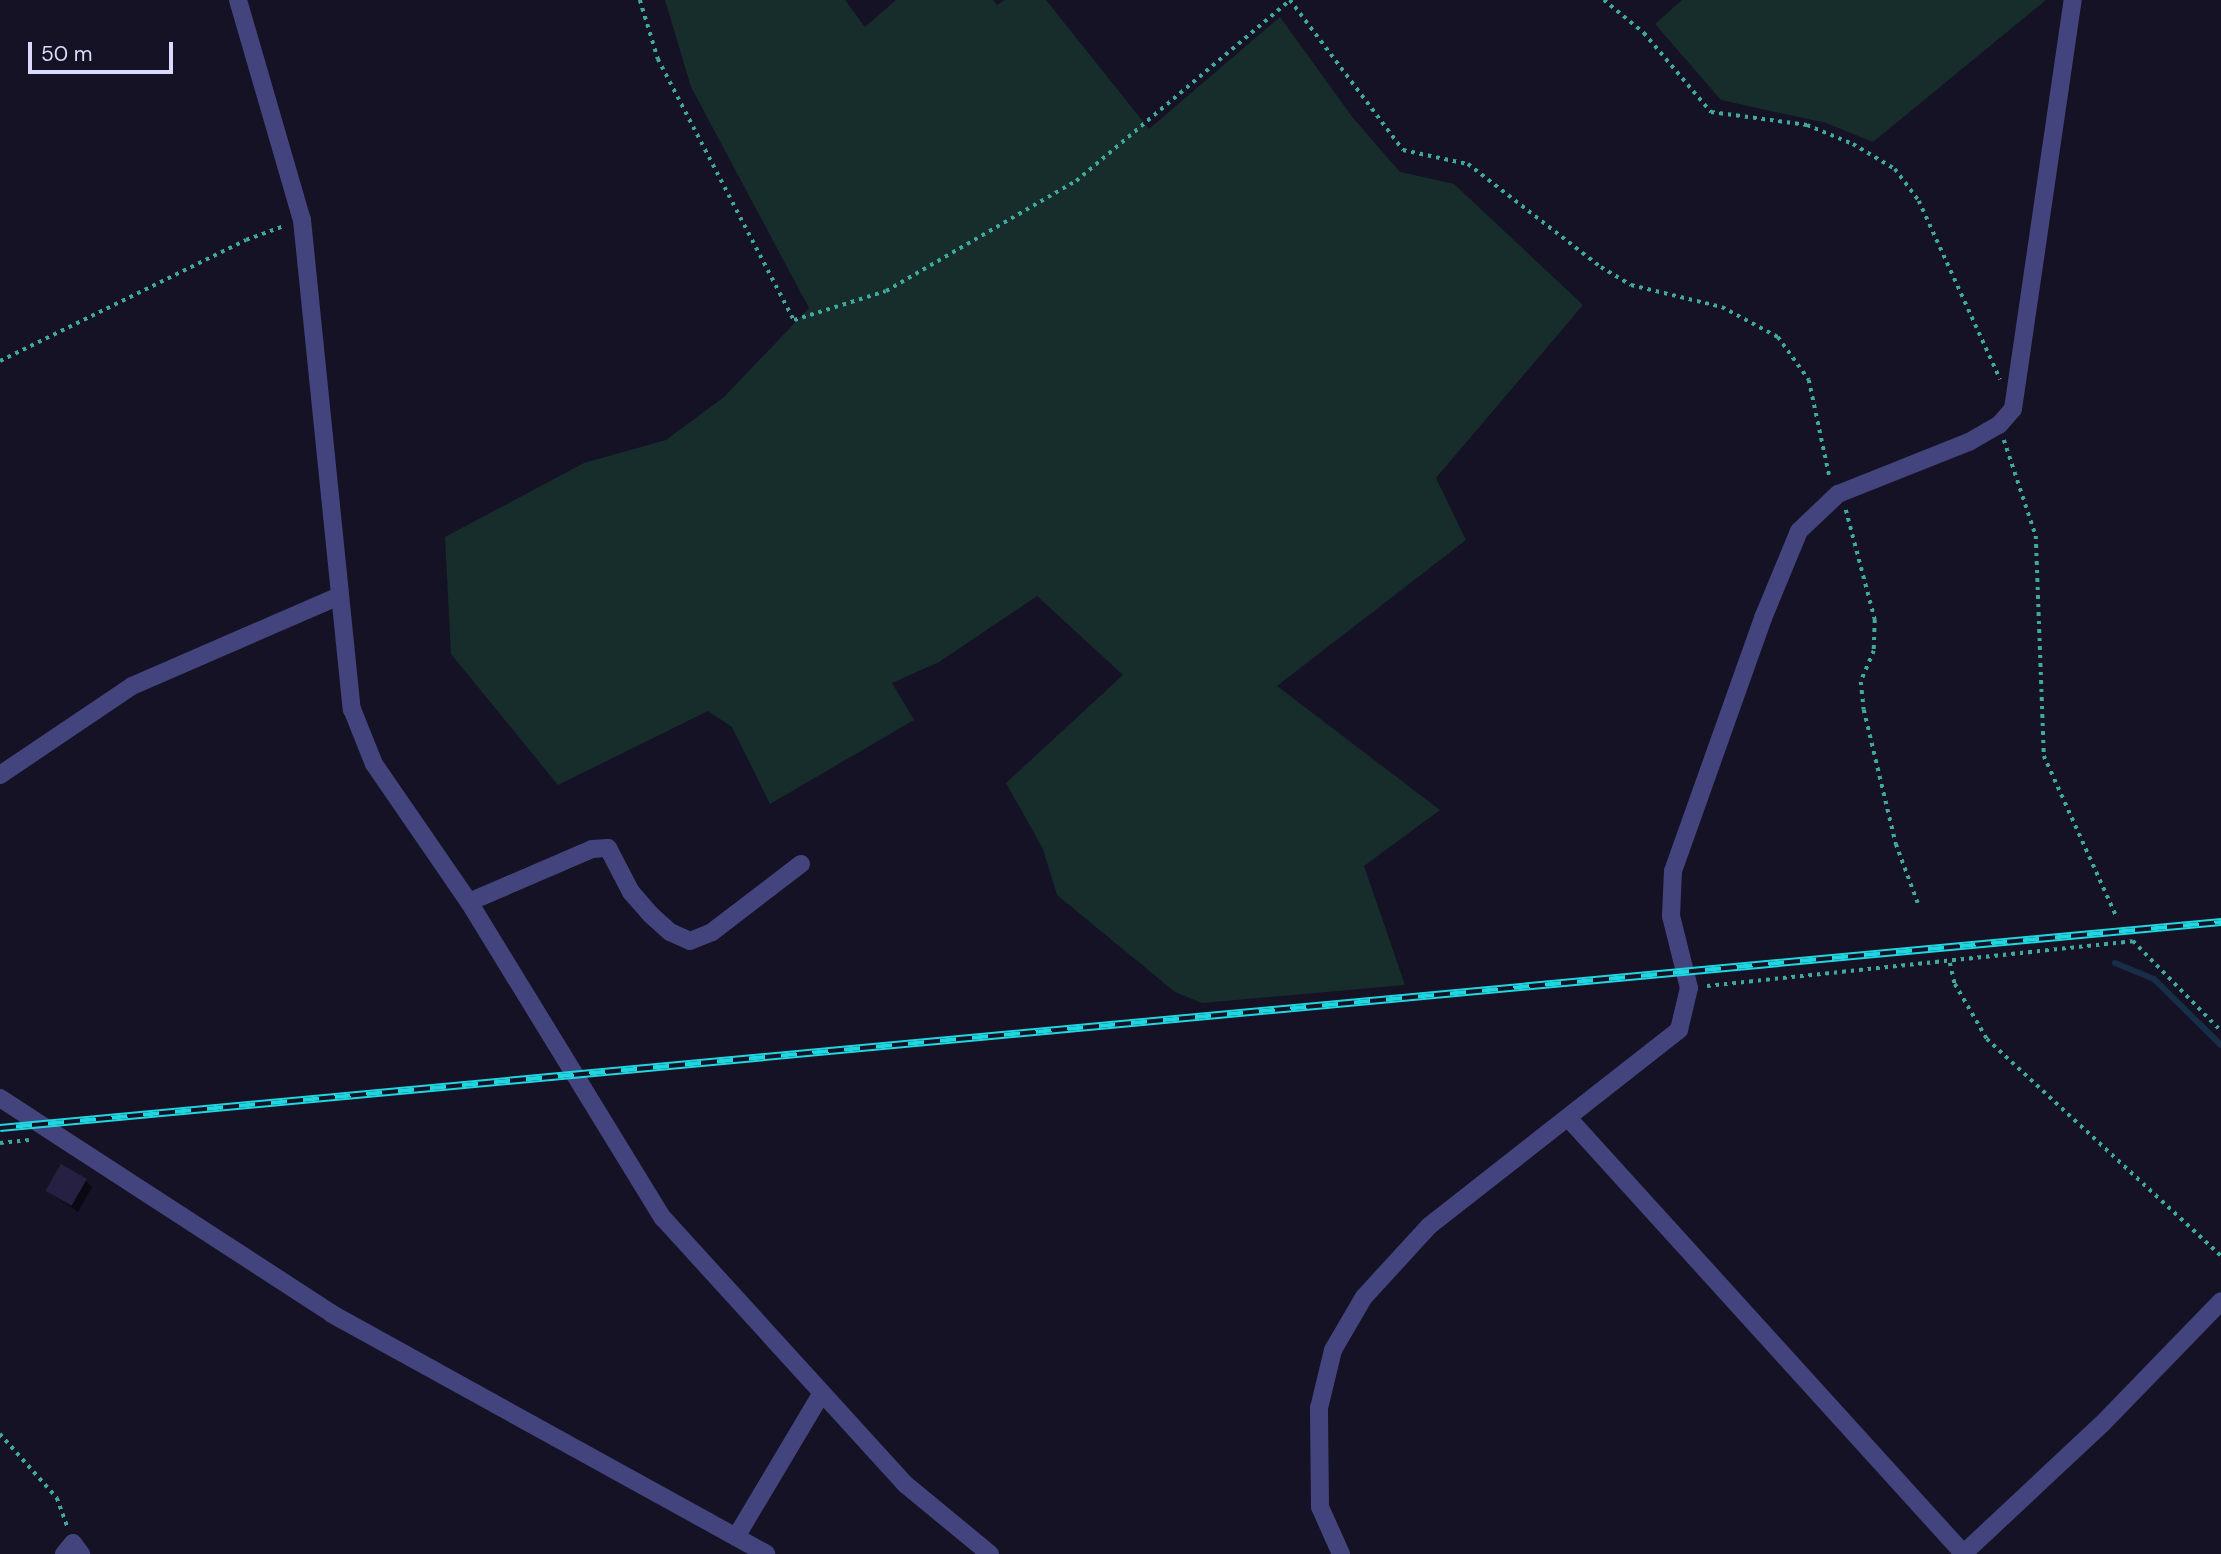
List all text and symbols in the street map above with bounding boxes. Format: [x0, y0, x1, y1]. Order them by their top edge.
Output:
scale bar [32, 28, 177, 72]
text: 50 m [41, 40, 92, 68]

